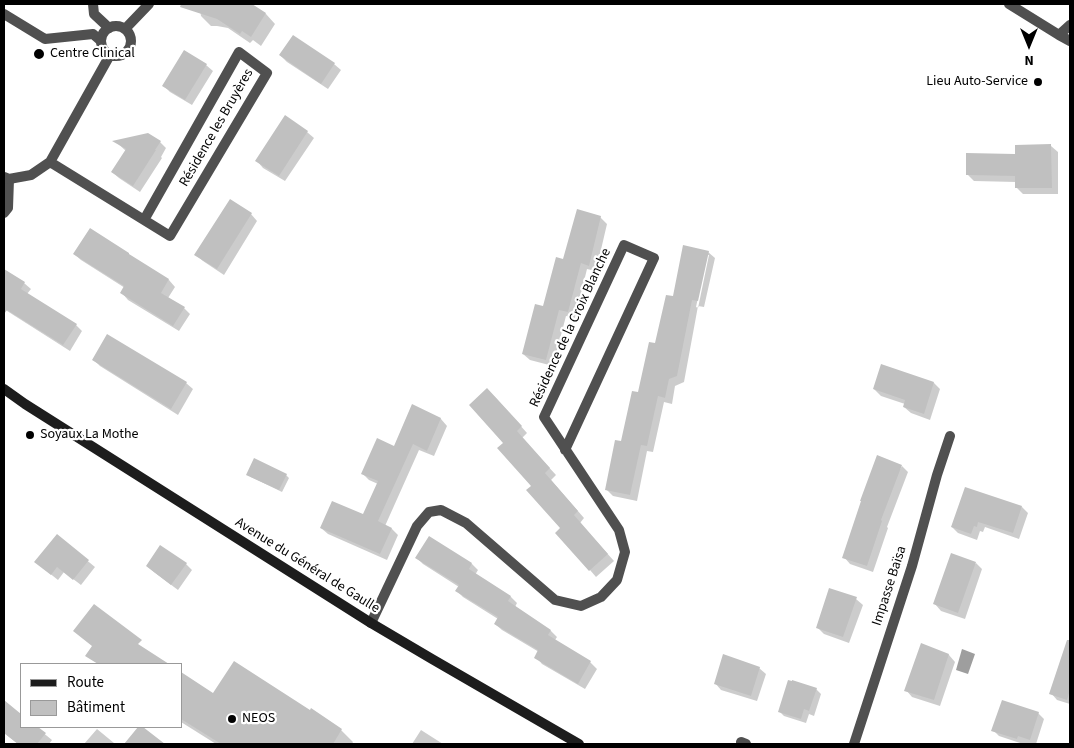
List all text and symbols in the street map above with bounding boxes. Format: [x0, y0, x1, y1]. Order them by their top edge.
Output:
north arrow [1004, 20, 1054, 70]
place label: Centre Clinical [50, 46, 135, 62]
marker: Centre Clinical [32, 47, 46, 61]
text: N [1024, 50, 1034, 70]
street label: Résidence les Bruyères [176, 66, 258, 190]
place label: Lieu Auto-Service [926, 74, 1028, 90]
marker: Lieu Auto-Service [1032, 76, 1044, 88]
street label: Résidence de la Croix Blanche [527, 246, 615, 410]
place label: Soyaux La Mothe [40, 427, 138, 443]
marker: Soyaux La Mothe [24, 429, 36, 441]
street label: Avenue du Général de Gaulle [232, 515, 382, 617]
street label: Impasse Baïsa [869, 544, 911, 628]
legend [20, 663, 182, 728]
text: Route [67, 672, 104, 693]
text: Bâtiment [67, 697, 125, 718]
place label: NEOS [242, 711, 275, 727]
marker: NEOS [226, 713, 238, 725]

